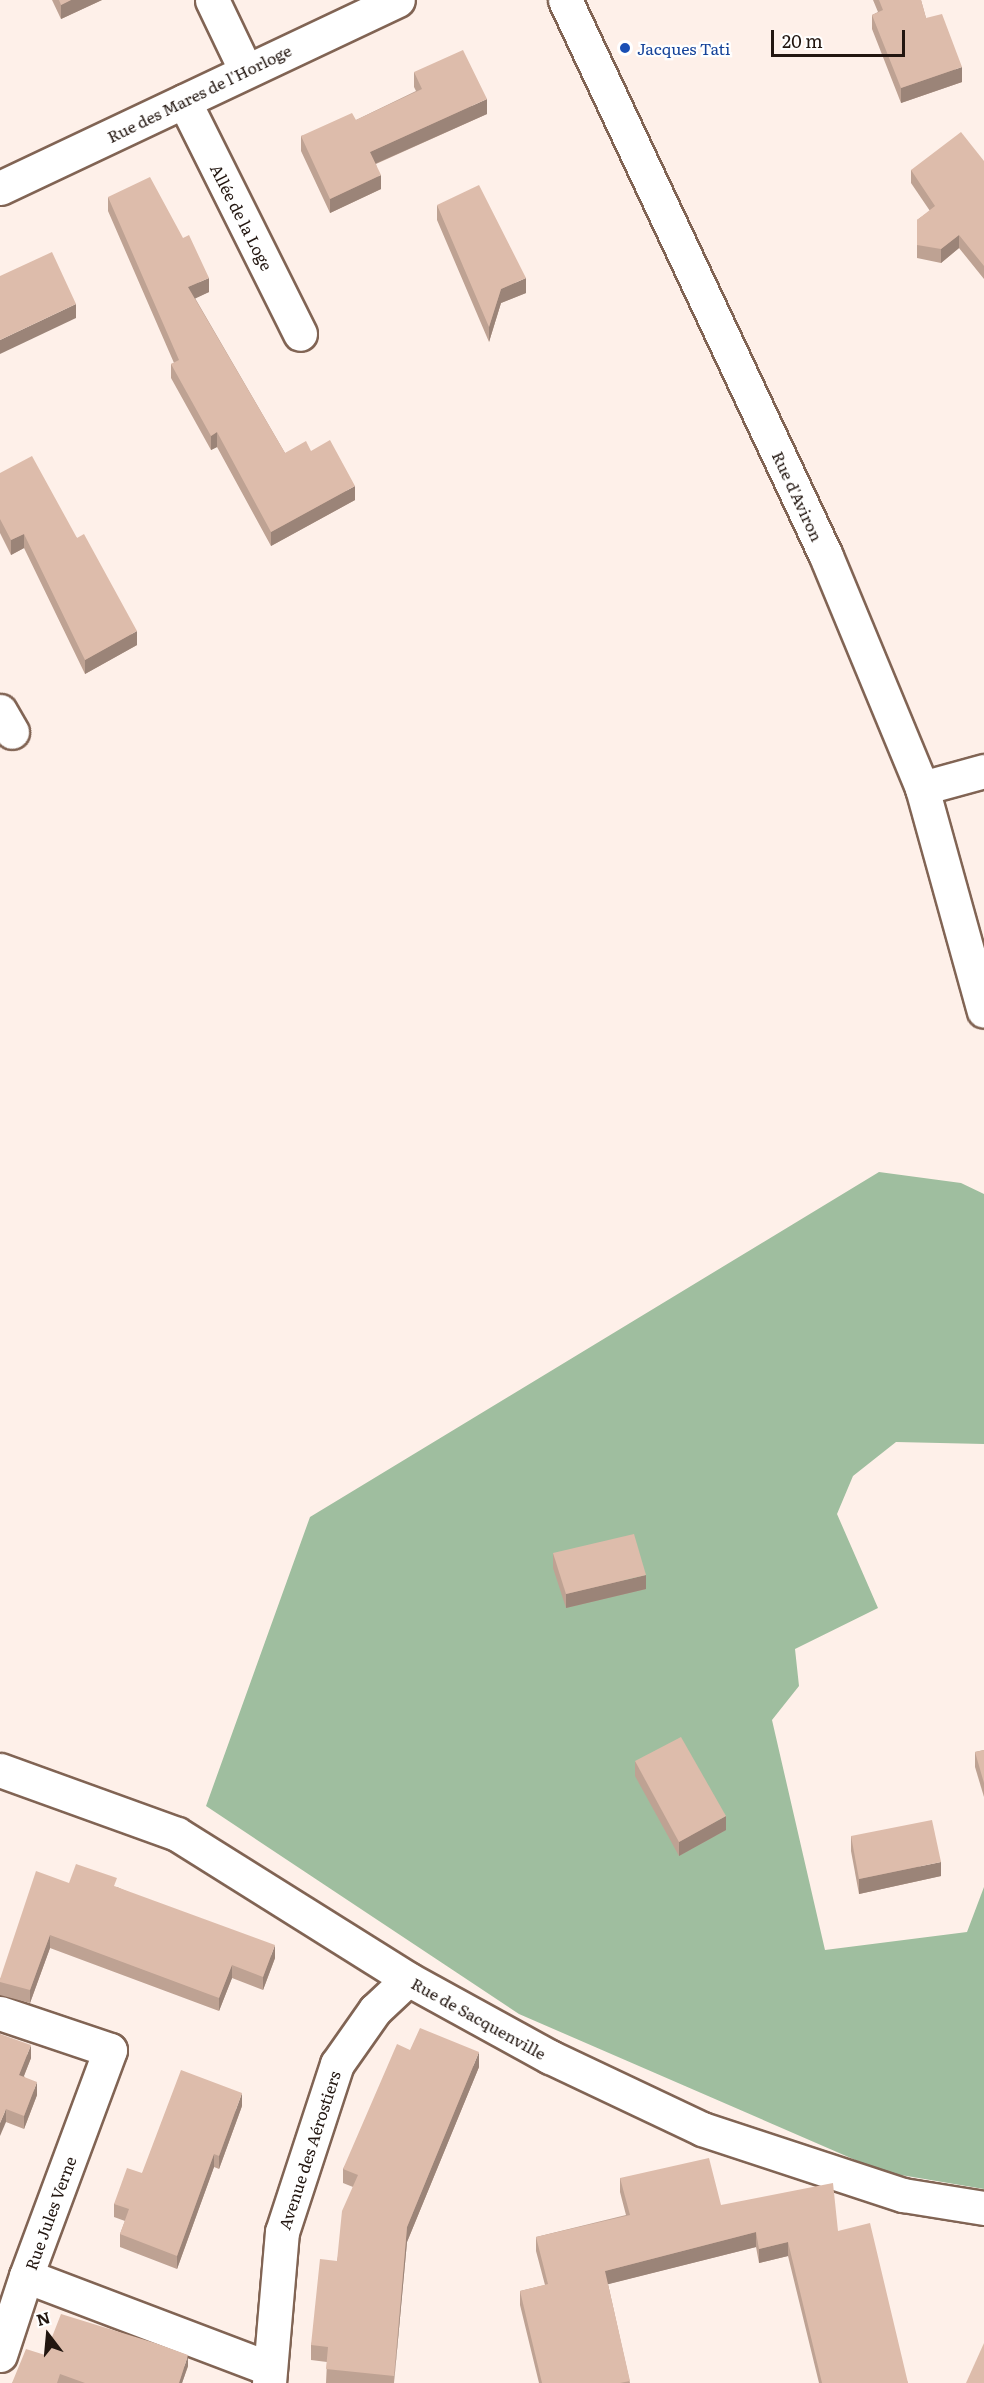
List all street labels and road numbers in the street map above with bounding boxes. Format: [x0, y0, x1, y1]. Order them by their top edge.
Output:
street label: Rue des Mares de l'Horloge [104, 40, 294, 146]
street label: Allée de la Loge [207, 161, 277, 273]
street label: Rue d'Aviron [769, 448, 827, 544]
street label: Rue de Sacquenville [408, 1973, 550, 2063]
street label: Avenue des Aérostiers [274, 2068, 344, 2232]
street label: Rue Jules Verne [21, 2154, 79, 2272]

